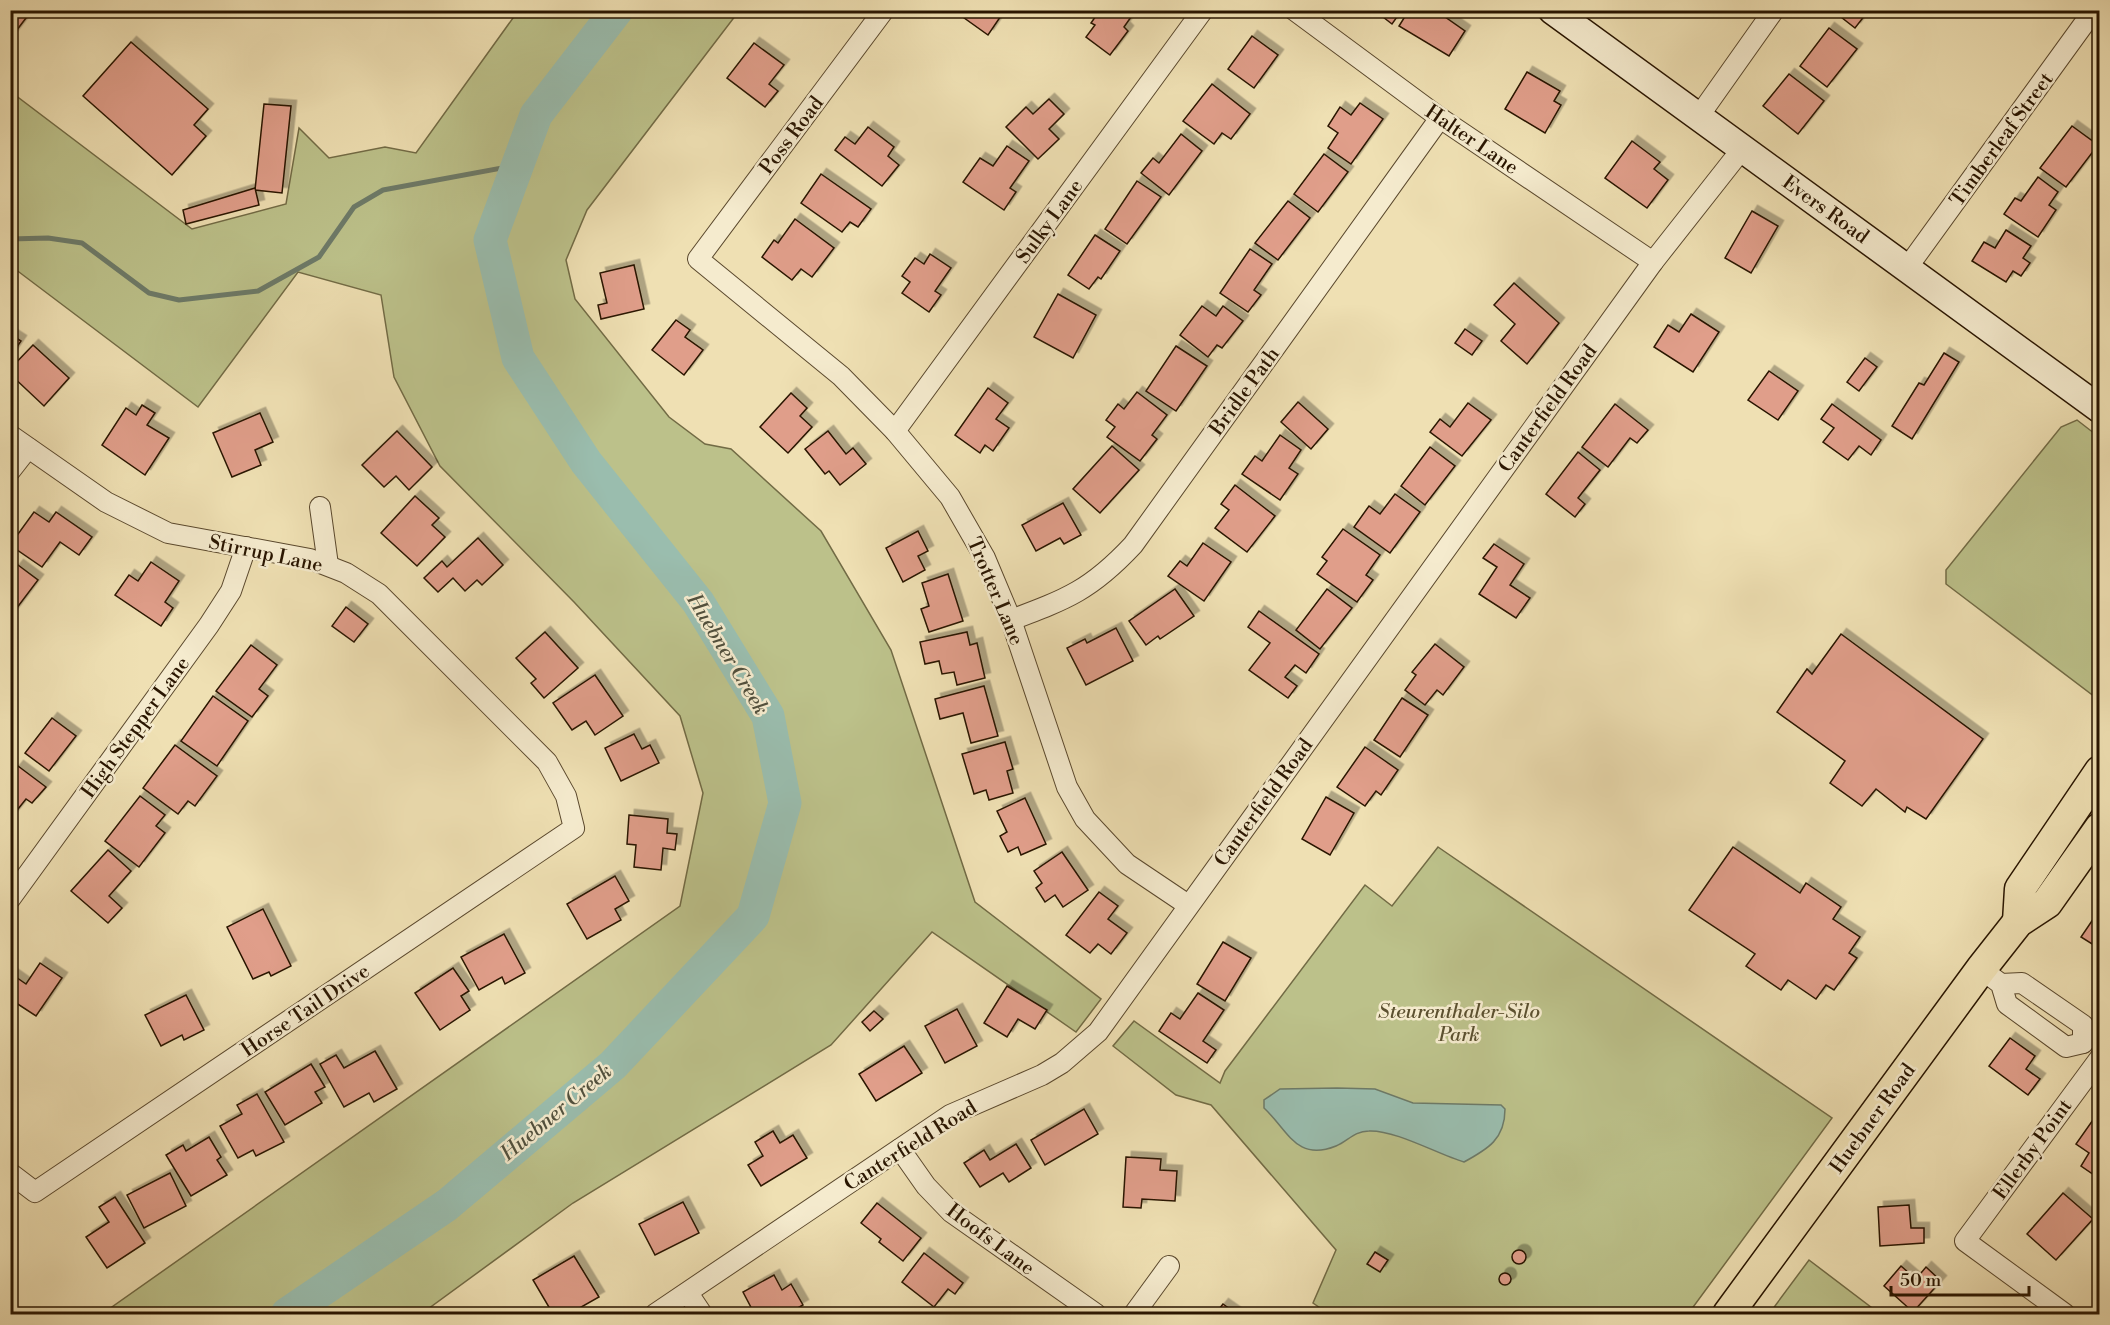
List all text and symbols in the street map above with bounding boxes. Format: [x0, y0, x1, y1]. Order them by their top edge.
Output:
street label: Timberleaf Street [1945, 68, 2059, 212]
street label: Poss Road [755, 91, 830, 180]
street label: Halter Lane [1420, 100, 1523, 181]
street label: Evers Road [1777, 170, 1874, 250]
street label: Sulky Lane [1011, 175, 1089, 269]
street label: Canterfield Road [1493, 340, 1603, 478]
street label: Bridle Path [1204, 343, 1286, 442]
street label: Stirrup Lane [206, 530, 325, 579]
street label: Trotter Lane [961, 534, 1029, 649]
water label: Huebner Creek [680, 588, 774, 720]
street label: High Stepper Lane [76, 652, 196, 804]
street label: Canterfield Road [1209, 734, 1319, 872]
street label: Horse Tail Drive [237, 959, 375, 1063]
park label: Steurenthaler-Silo Park [1378, 1000, 1540, 1048]
street label: Huebner Road [1825, 1058, 1922, 1179]
water label: Huebner Creek [495, 1059, 618, 1168]
street label: Canterfield Road [840, 1095, 982, 1197]
street label: Ellerby Point [1988, 1095, 2078, 1205]
street label: Hoofs Lane [941, 1199, 1039, 1281]
scale bar [1891, 1259, 2029, 1297]
text: 50 m [1900, 1269, 1942, 1292]

